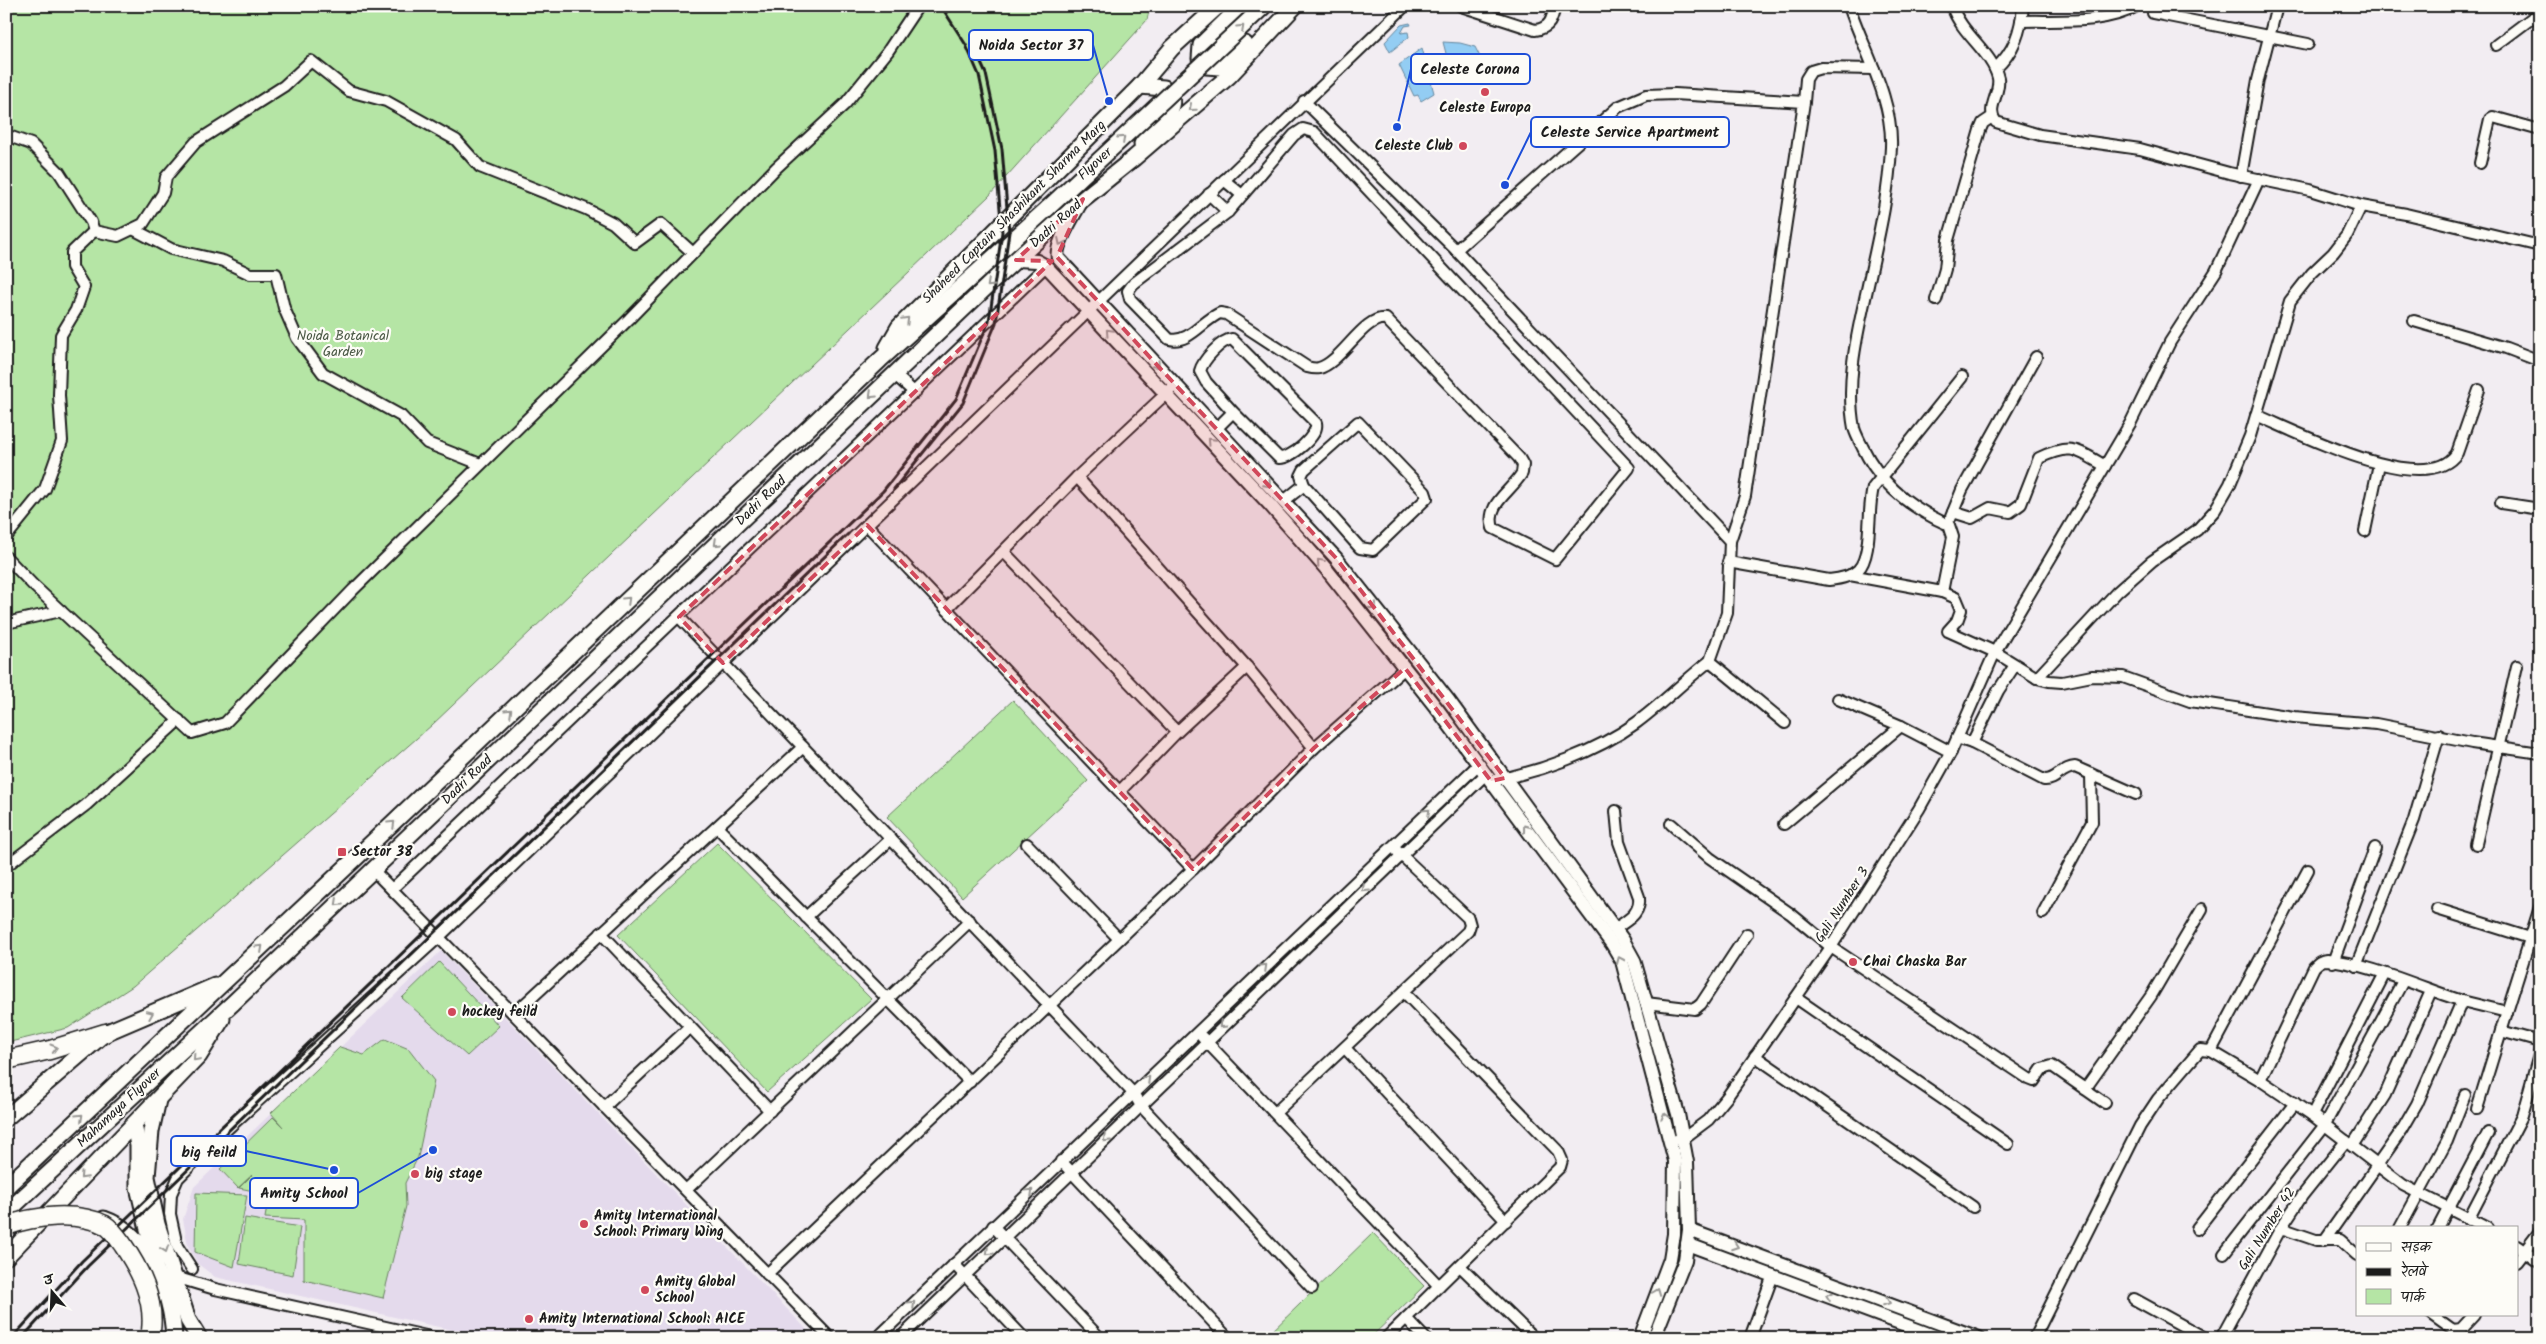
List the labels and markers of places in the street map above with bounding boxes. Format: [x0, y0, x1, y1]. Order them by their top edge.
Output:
callout: Noida Sector 37 [969, 30, 1093, 60]
callout: Celeste Corona [1411, 54, 1530, 84]
marker: Celeste Europa [1479, 86, 1491, 98]
place label: Celeste Europa [1439, 97, 1531, 119]
callout: Celeste Service Apartment [1531, 117, 1729, 147]
place label: Celeste Club [1375, 135, 1453, 157]
marker: Celeste Club [1457, 140, 1469, 152]
place label: Sector 38 [352, 841, 413, 863]
marker: Sector 38 [336, 846, 348, 858]
place label: Chai Chaska Bar [1863, 951, 1967, 973]
marker: Chai Chaska Bar [1847, 956, 1859, 968]
place label: hockey feild [462, 1001, 538, 1023]
marker: hockey feild [446, 1006, 458, 1018]
callout: big feild [171, 1136, 246, 1166]
place label: big stage [425, 1163, 482, 1185]
marker: big stage [409, 1168, 421, 1180]
callout: Amity School [250, 1178, 358, 1208]
place label: Amity International School: Primary Wing [594, 1205, 724, 1243]
marker: Amity International School: Primary Wing [578, 1218, 590, 1230]
place label: Amity Global School [655, 1271, 735, 1309]
marker: Amity Global School [639, 1284, 651, 1296]
place label: Amity International School: AICE [539, 1308, 746, 1330]
marker: Amity International School: AICE [523, 1313, 535, 1325]

